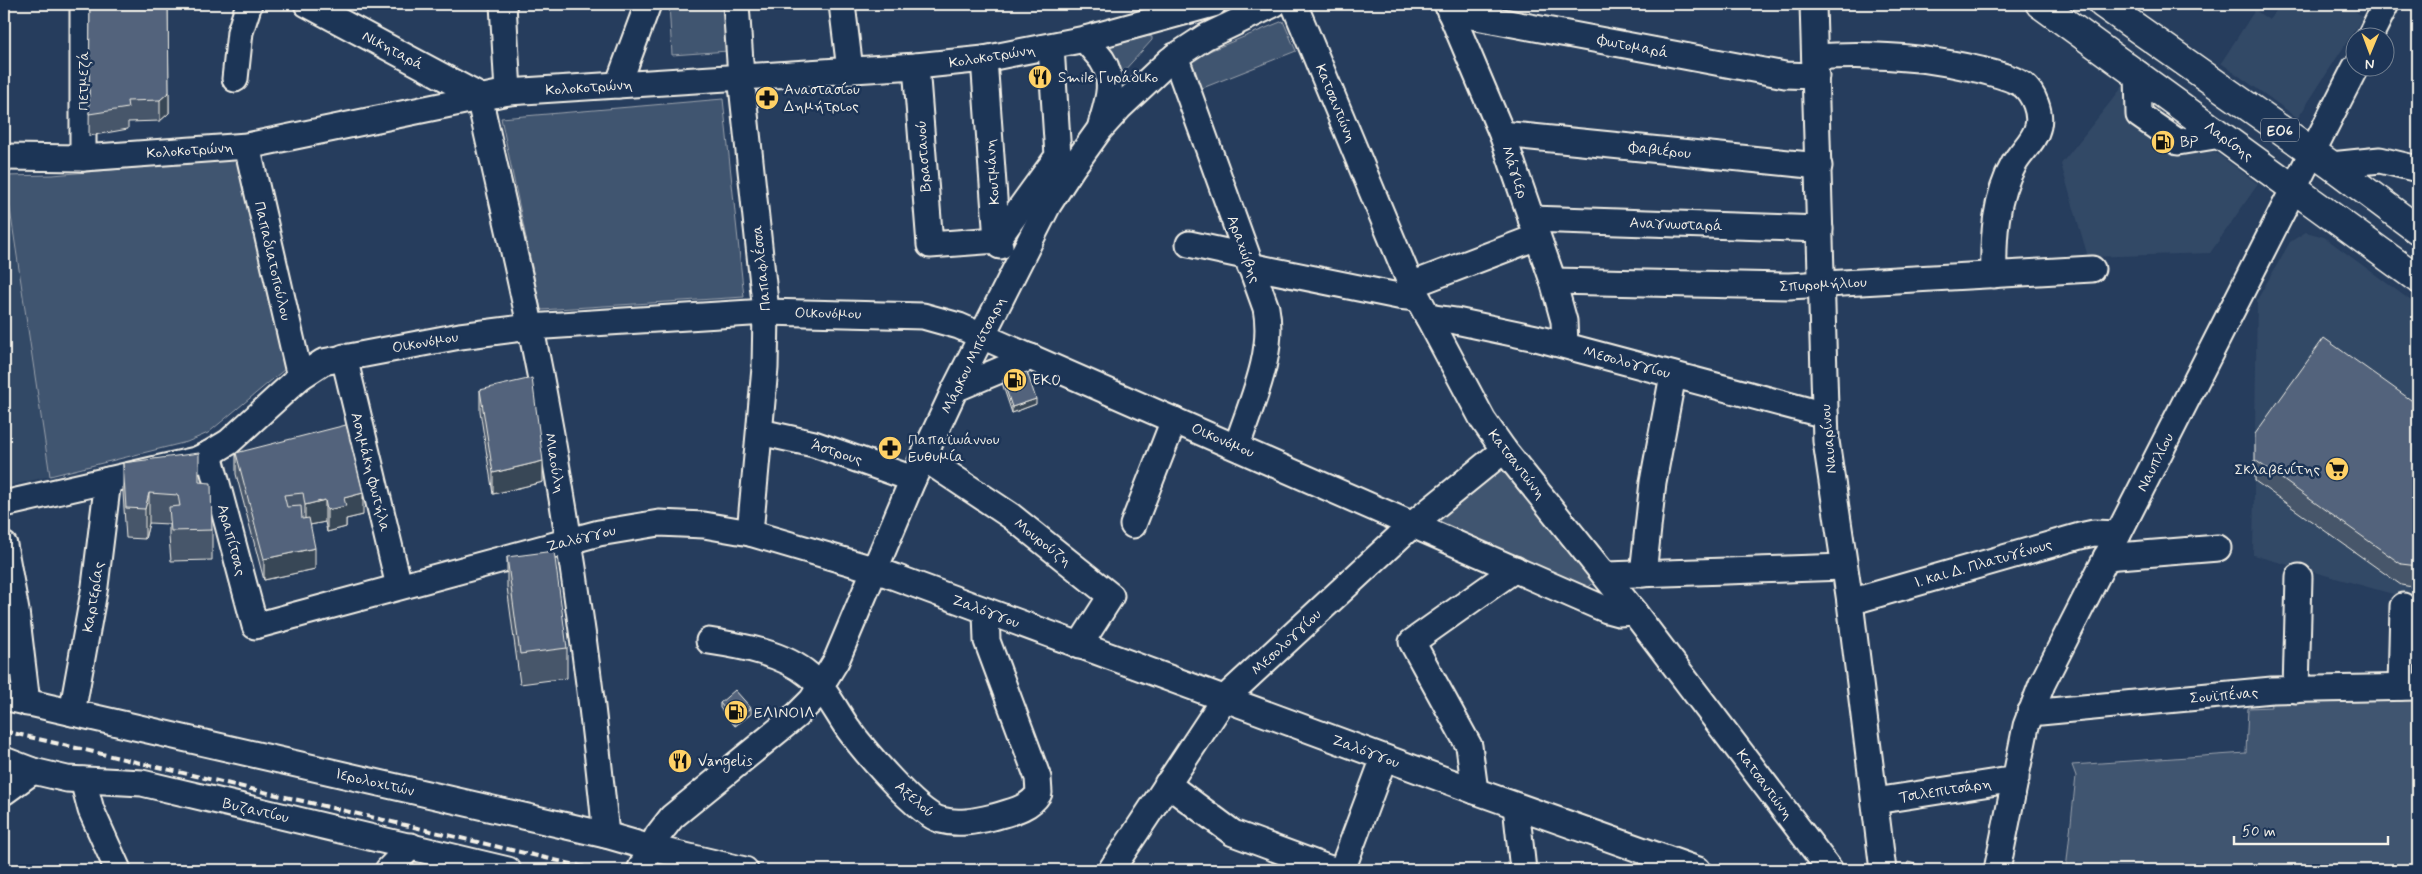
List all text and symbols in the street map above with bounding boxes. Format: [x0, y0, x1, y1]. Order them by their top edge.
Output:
street label: Νικηταρά [358, 26, 427, 76]
north arrow [2344, 28, 2394, 78]
street label: Φωτομαρά [1595, 30, 1671, 64]
street label: Κολοκοτρώνη [947, 40, 1037, 74]
street label: Πετμεζά [74, 51, 94, 111]
text: N [2365, 55, 2375, 73]
street label: Κατσαντώνη [1310, 61, 1361, 146]
restaurant icon: Smile Γυράδικο [1027, 64, 1053, 90]
place label: Smile Γυράδικο [1058, 68, 1158, 88]
street label: Κολοκοτρώνη [545, 75, 634, 101]
place label: Αναστασίου Δημήτριος [784, 80, 860, 117]
pharmacy icon: Αναστασίου Δημήτριος [754, 85, 780, 111]
street label: Λαρίσης [2200, 117, 2257, 167]
road number: ΕΟ6 [2261, 118, 2299, 142]
street label: Βραστανού [912, 119, 936, 192]
fuel station icon: BP [2150, 129, 2176, 155]
place label: BP [2180, 133, 2198, 153]
street label: Κολοκοτρώνη [146, 138, 235, 164]
street label: Κουτμάνη [981, 138, 1005, 206]
street label: Φαβιέρου [1627, 138, 1692, 164]
street label: Μάγιερ [1496, 143, 1532, 201]
street label: Παπαδιατοπούλου [249, 200, 296, 323]
street label: Αραχώβης [1222, 213, 1265, 286]
street label: Αναγνωσταρά [1629, 213, 1724, 237]
street label: Παπαφλέσσα [747, 223, 776, 312]
street label: Σπυρομήλιου [1779, 273, 1867, 297]
street label: Μάρκου Μπότσαρη [937, 293, 1011, 417]
street label: Οικονόμου [794, 303, 862, 325]
street label: Οικονόμου [391, 327, 460, 359]
street label: Μεσολογγίου [1581, 342, 1673, 384]
fuel station icon: EKO [1002, 367, 1028, 393]
place label: EKO [1032, 371, 1061, 391]
street label: Ναυαρίνου [1816, 403, 1842, 474]
street label: Ασημάκη Φωτήλα [346, 410, 395, 534]
street label: Οικονόμου [1188, 419, 1258, 463]
street label: Κατσαντώνη [1483, 426, 1550, 504]
place label: Παπαϊωάννου Ευθυμία [908, 430, 1000, 467]
street label: Ναυπλίου [2133, 430, 2179, 495]
street label: Μιαούλη [539, 431, 569, 495]
street label: Άστρους [809, 435, 865, 471]
pharmacy icon: Παπαϊωάννου Ευθυμία [877, 435, 903, 461]
supermarket icon: Σκλαβενίτης [2324, 456, 2350, 482]
place label: Σκλαβενίτης [2234, 460, 2320, 480]
street label: Αραπίτσας [212, 502, 250, 579]
street label: Μουρούζη [1009, 514, 1076, 572]
street label: Ζαλόγγου [545, 521, 618, 557]
street label: Ι. και Δ. Πλατυγένους [1912, 535, 2055, 593]
street label: Καρτερίας [79, 560, 110, 634]
street label: Ζαλόγγου [949, 590, 1022, 633]
street label: Μεσολογγίου [1247, 605, 1326, 680]
street label: Σουϊπένας [2189, 683, 2260, 709]
fuel station icon: ΕΛΙΝΟΙΛ [723, 699, 749, 725]
place label: ΕΛΙΝΟΙΛ [754, 703, 814, 723]
street label: Ζαλόγγου [1329, 730, 1402, 773]
street label: Κατσαντώνη [1731, 745, 1797, 824]
restaurant icon: Vangelis [667, 748, 693, 774]
place label: Vangelis [698, 752, 753, 773]
street label: Ιερολοχιτών [333, 764, 417, 802]
street label: Τσιλεπιτσάρη [1897, 774, 1993, 808]
street label: Αξελού [890, 777, 938, 822]
street label: Βυζαντίου [221, 794, 291, 828]
scale bar [2234, 814, 2388, 846]
text: 50 m [2242, 822, 2276, 842]

